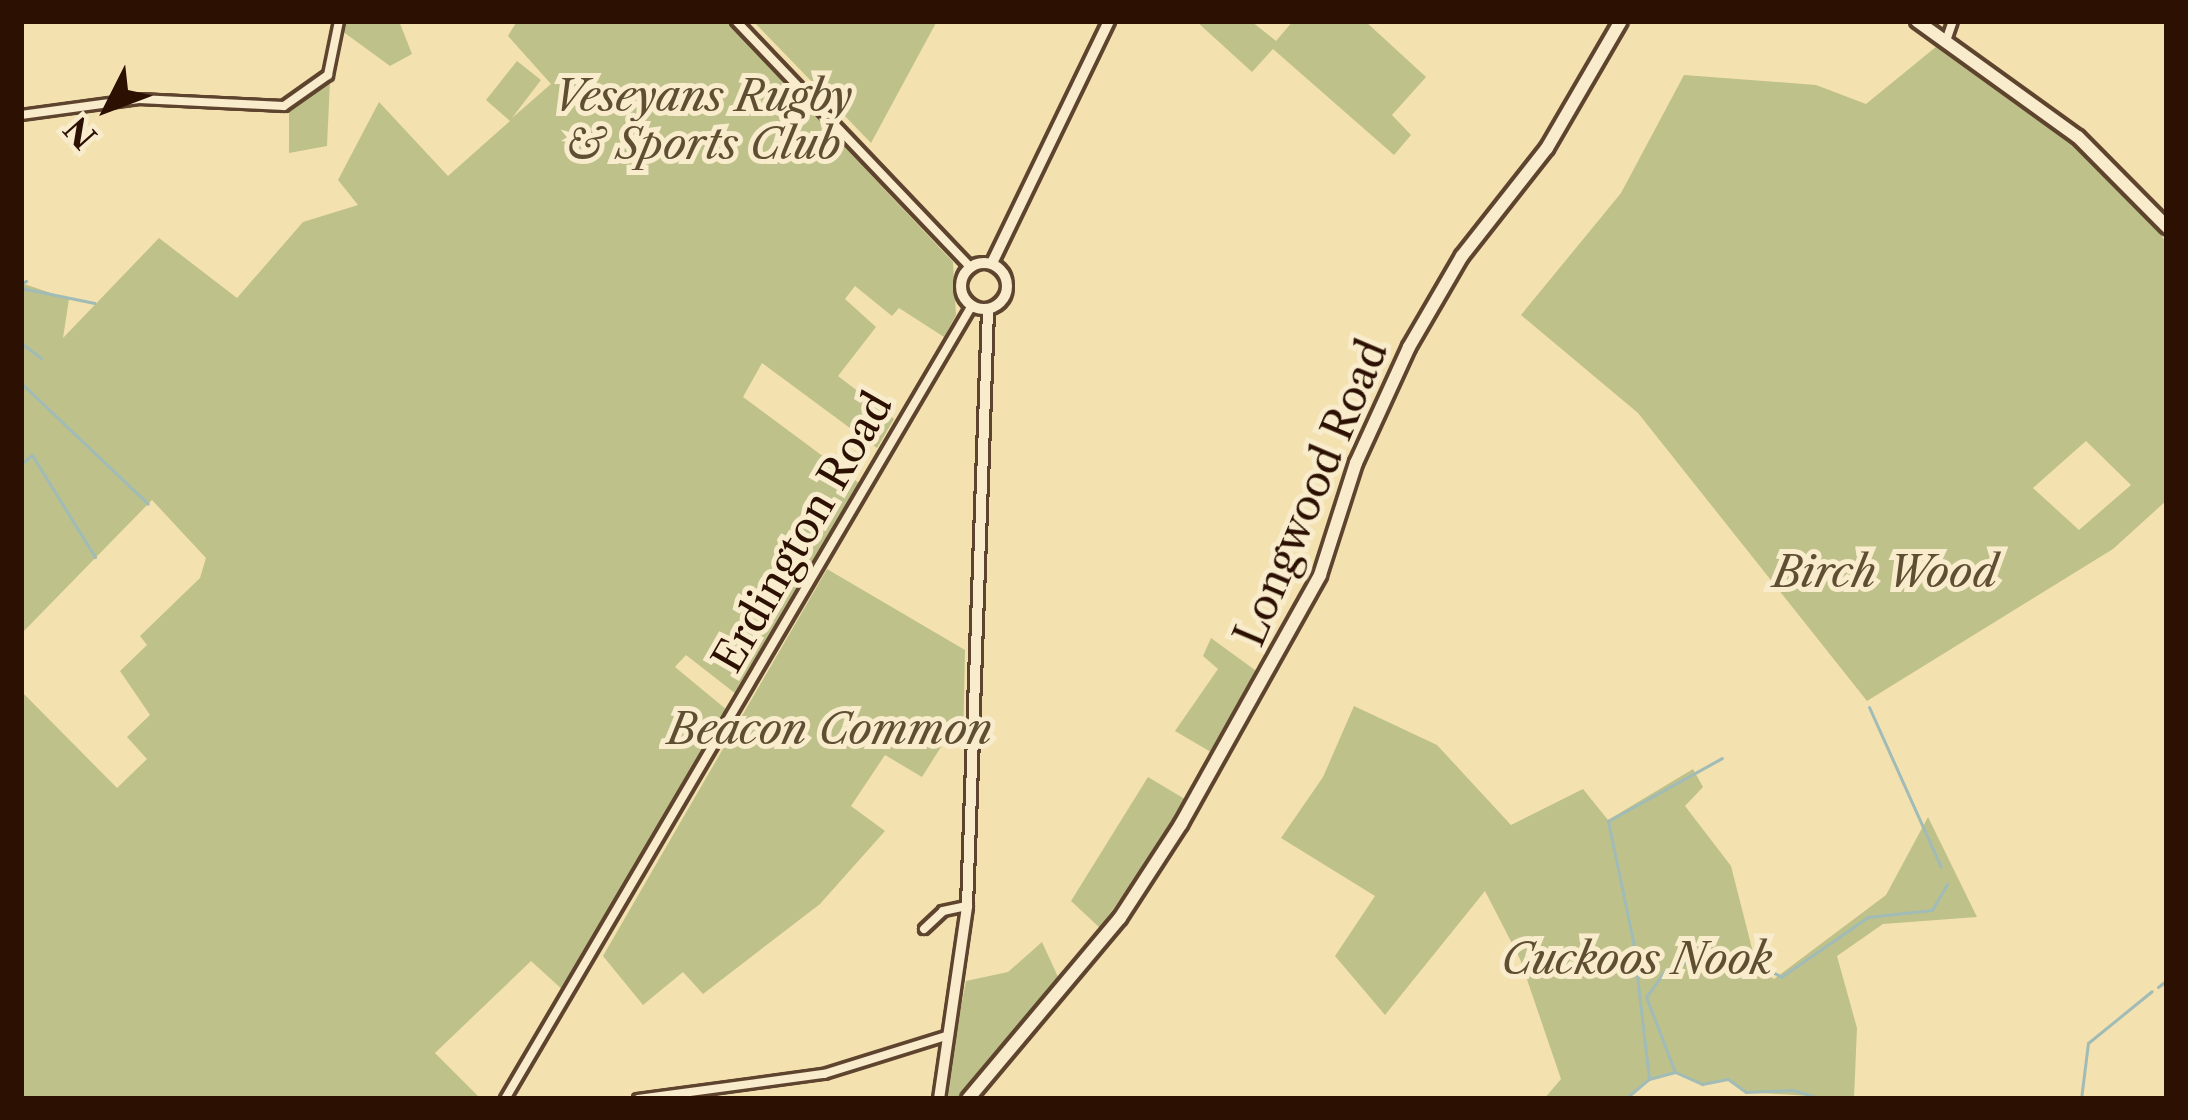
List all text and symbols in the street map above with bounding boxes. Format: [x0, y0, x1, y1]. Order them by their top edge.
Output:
north arrow [48, 48, 168, 168]
park label: Veseyans Rugby & Sports Club [553, 71, 853, 170]
text: N [56, 108, 106, 157]
street label: Longwood Road [1224, 332, 1398, 654]
street label: Erdington Road [701, 383, 903, 681]
park label: Birch Wood [1773, 547, 1997, 597]
park label: Beacon Common [668, 704, 992, 754]
park label: Cuckoos Nook [1502, 934, 1772, 984]

